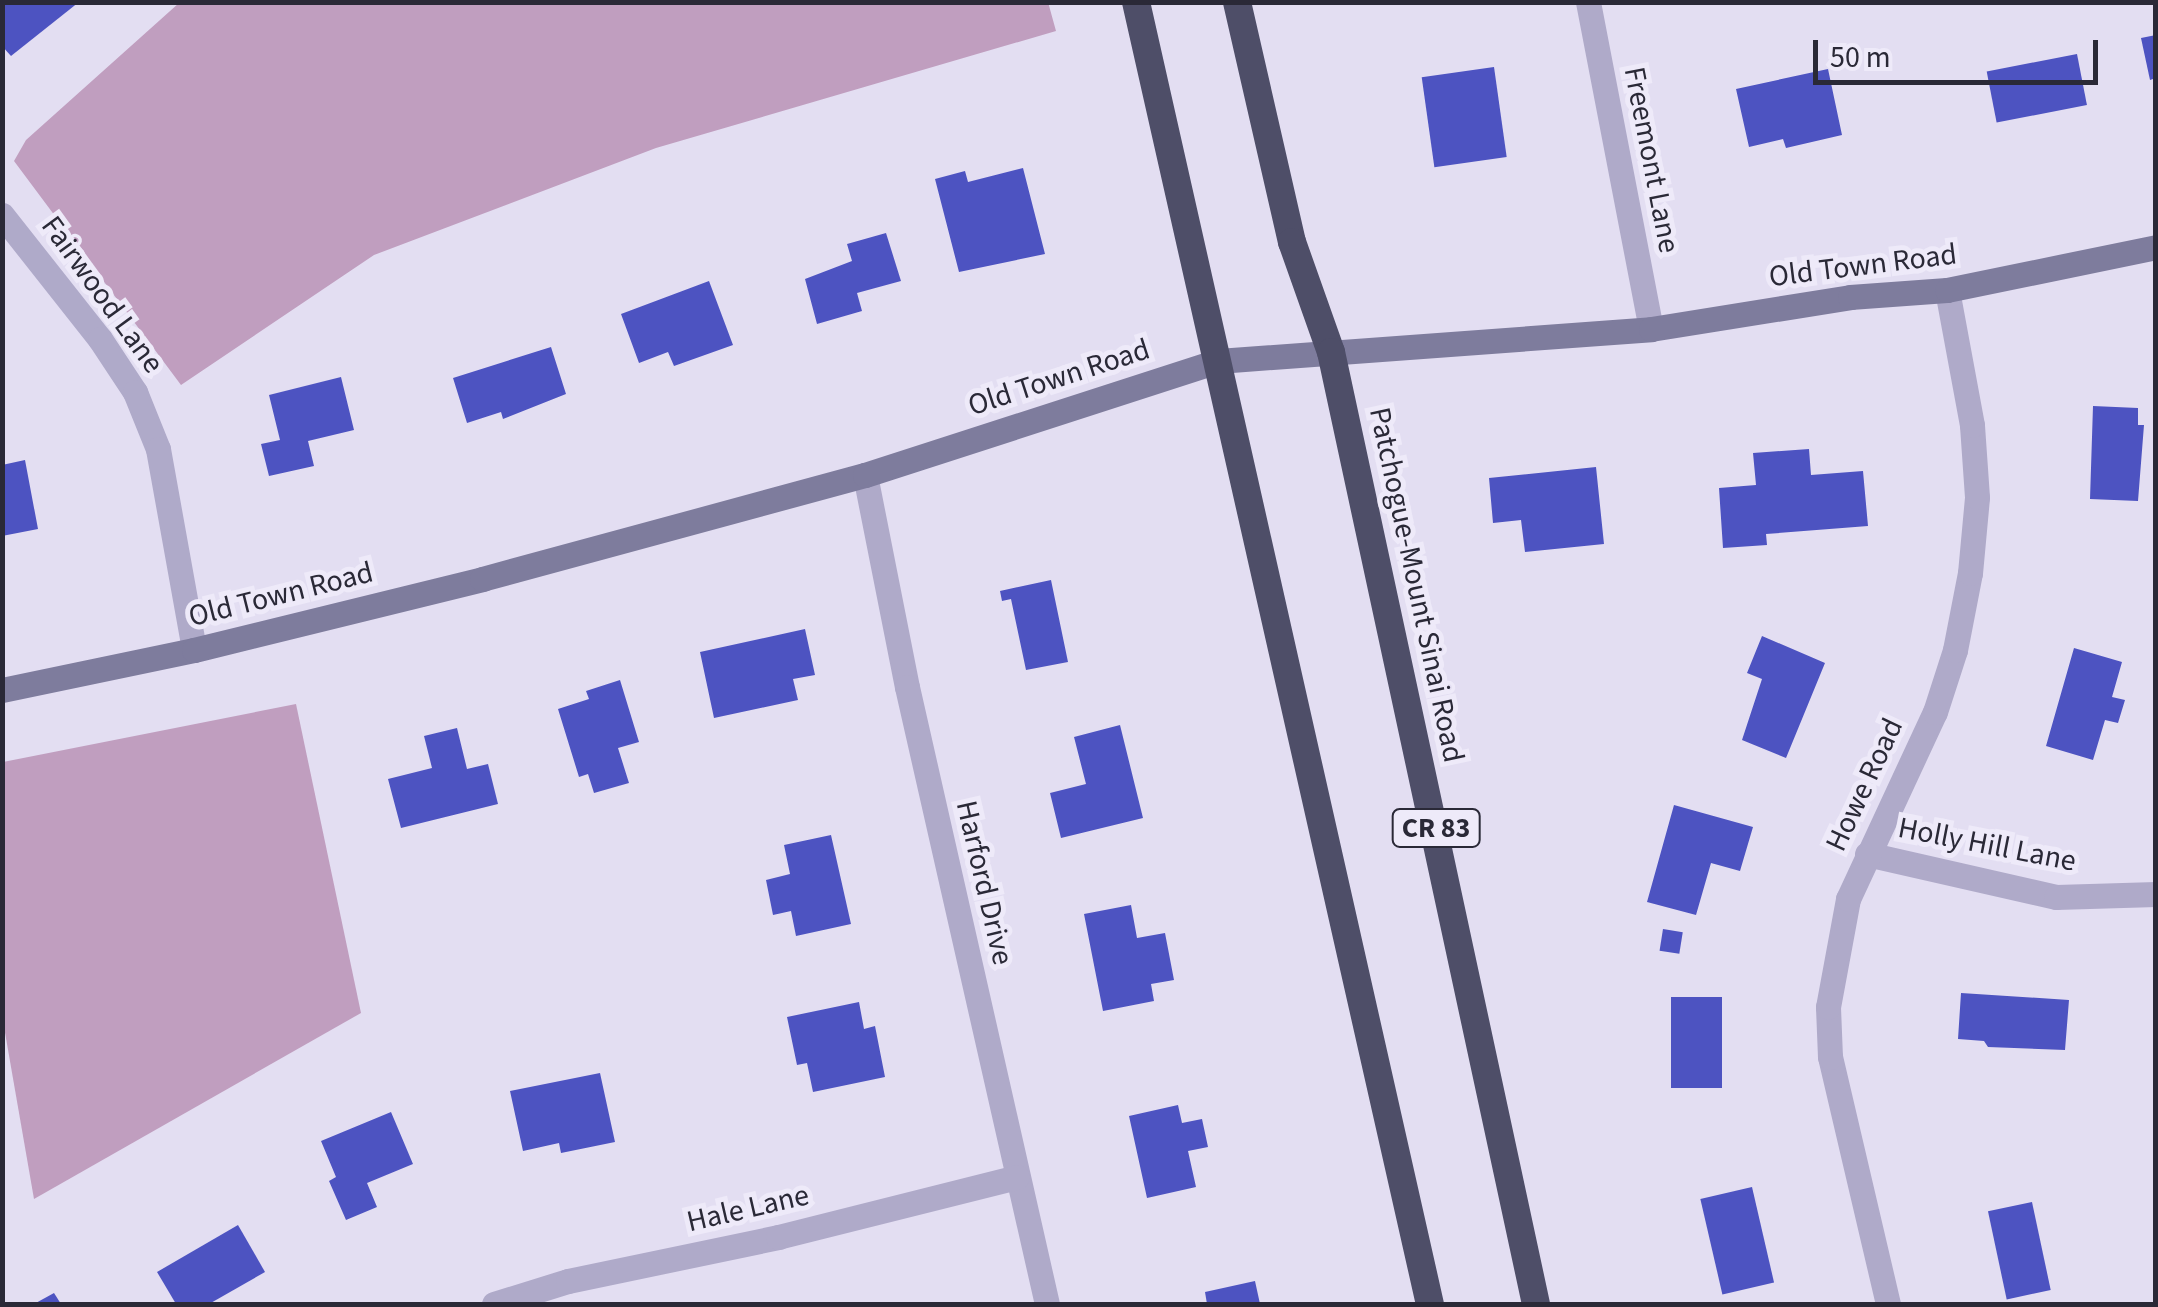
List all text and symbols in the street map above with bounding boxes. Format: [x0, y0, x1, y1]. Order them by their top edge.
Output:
scale bar [1818, 20, 2103, 82]
text: 50 m [1830, 36, 1891, 79]
street label: Freemont Lane [1615, 64, 1687, 256]
street label: Fairwood Lane [33, 210, 171, 380]
street label: Old Town Road [1767, 237, 1959, 295]
street label: Old Town Road [964, 332, 1154, 424]
street label: Patchogue-Mount Sinai Road [1361, 404, 1471, 766]
street label: Old Town Road [185, 555, 377, 635]
street label: Howe Road [1819, 713, 1911, 857]
street label: Harford Drive [948, 797, 1020, 969]
road number: CR 83 [1391, 805, 1481, 851]
street label: Holly Hill Lane [1895, 810, 2079, 880]
street label: Hale Lane [683, 1177, 813, 1241]

